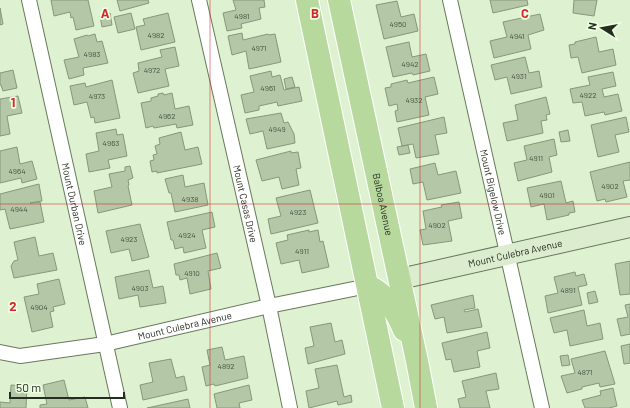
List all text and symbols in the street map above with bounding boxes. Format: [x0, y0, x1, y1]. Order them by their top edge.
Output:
text: A [101, 5, 110, 21]
text: B [311, 5, 319, 21]
text: C [521, 5, 529, 21]
north arrow [582, 8, 622, 48]
house number: 4981 [234, 11, 250, 21]
house number: 4950 [389, 19, 407, 29]
text: N [585, 21, 599, 31]
house number: 4982 [147, 30, 165, 40]
house number: 4941 [509, 31, 525, 41]
house number: 4971 [251, 43, 267, 53]
house number: 4983 [84, 49, 100, 59]
house number: 4942 [401, 59, 419, 69]
house number: 4972 [144, 65, 160, 75]
house number: 4931 [511, 71, 527, 81]
house number: 4961 [260, 83, 276, 93]
house number: 4922 [579, 90, 597, 100]
house number: 4973 [89, 91, 105, 101]
text: 1 [11, 94, 15, 110]
house number: 4932 [406, 95, 422, 105]
house number: 4962 [159, 111, 175, 121]
house number: 4949 [268, 124, 286, 134]
house number: 4963 [103, 138, 119, 148]
street label: Mount Bigelow Drive [478, 148, 509, 236]
house number: 4911 [529, 153, 543, 163]
street label: Mount Durban Drive [59, 161, 90, 246]
street label: Mount Casas Drive [231, 164, 260, 244]
house number: 4964 [8, 166, 26, 176]
street label: Balboa Avenue [371, 172, 396, 237]
house number: 4902 [601, 181, 619, 191]
house number: 4901 [539, 190, 555, 200]
house number: 4938 [182, 194, 198, 204]
house number: 4944 [10, 204, 28, 214]
house number: 4923 [290, 207, 306, 217]
house number: 4902 [428, 220, 446, 230]
house number: 4924 [178, 230, 196, 240]
house number: 4923 [121, 234, 137, 244]
street label: Mount Culebra Avenue [467, 237, 563, 269]
house number: 4911 [295, 246, 309, 256]
house number: 4910 [184, 268, 200, 278]
house number: 4903 [131, 283, 149, 293]
house number: 4891 [560, 285, 576, 295]
text: 2 [9, 298, 17, 314]
house number: 4904 [30, 302, 48, 312]
street label: Mount Culebra Avenue [136, 309, 233, 342]
house number: 4892 [217, 361, 235, 371]
house number: 4871 [577, 367, 593, 377]
scale bar [10, 374, 124, 400]
text: 50 m [16, 380, 41, 394]

